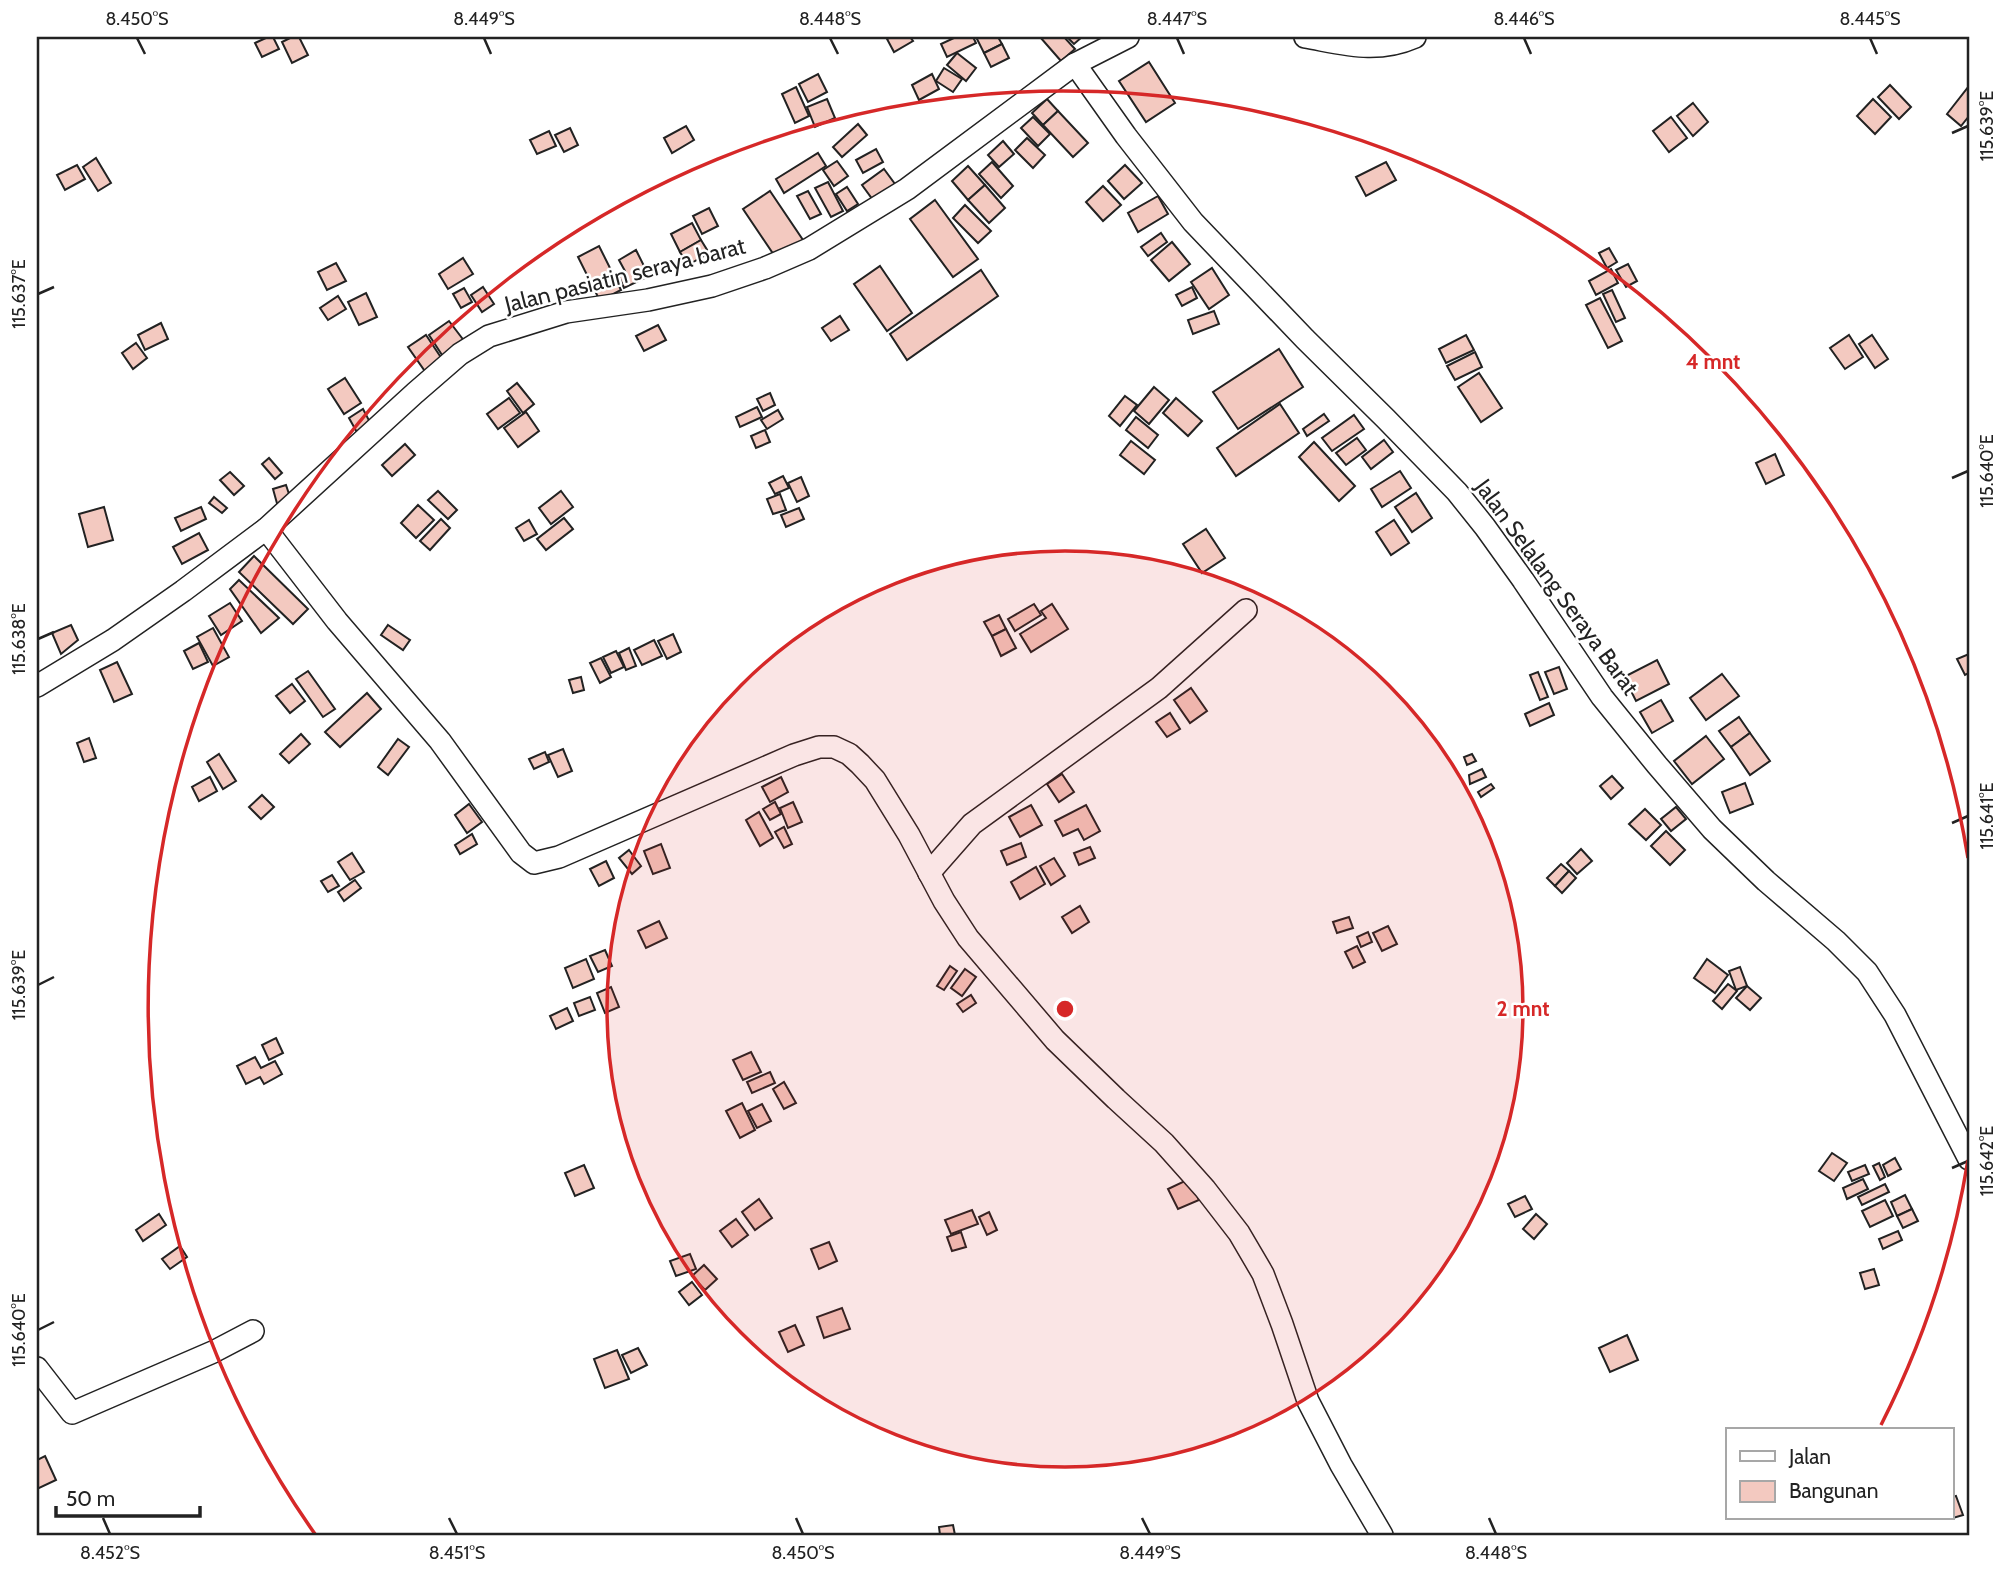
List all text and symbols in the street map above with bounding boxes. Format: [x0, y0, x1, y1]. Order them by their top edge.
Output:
text: 8.450°S [105, 8, 169, 30]
text: 8.449°S [453, 8, 515, 30]
text: 8.448°S [799, 8, 861, 30]
text: 8.447°S [1147, 8, 1207, 30]
text: 8.446°S [1493, 8, 1555, 30]
text: 8.445°S [1840, 8, 1900, 30]
text: 115.639°E [1976, 91, 1998, 161]
street label: Jalan pasiatin seraya barat [501, 231, 748, 319]
text: 115.637°E [8, 259, 30, 329]
text: 4 mnt [1686, 349, 1740, 374]
text: 115.640°E [1976, 434, 1998, 508]
street label: Jalan Selalang Seraya Barat [1469, 473, 1645, 701]
text: 115.638°E [8, 603, 30, 675]
text: 115.641°E [1976, 783, 1998, 849]
text: 115.639°E [8, 950, 30, 1020]
text: 2 mnt [1497, 996, 1549, 1021]
centre of rings [1053, 997, 1077, 1021]
text: 115.642°E [1976, 1126, 1998, 1196]
text: 115.640°E [8, 1293, 30, 1367]
legend [1726, 1428, 1954, 1520]
text: Jalan [1788, 1444, 1831, 1469]
scale bar [56, 1474, 200, 1518]
text: Bangunan [1789, 1478, 1878, 1503]
text: 50 m [66, 1486, 115, 1511]
text: 8.452°S [80, 1542, 140, 1564]
text: 8.451°S [429, 1542, 485, 1564]
text: 8.450°S [771, 1542, 835, 1564]
text: 8.449°S [1119, 1542, 1181, 1564]
text: 8.448°S [1465, 1542, 1527, 1564]

